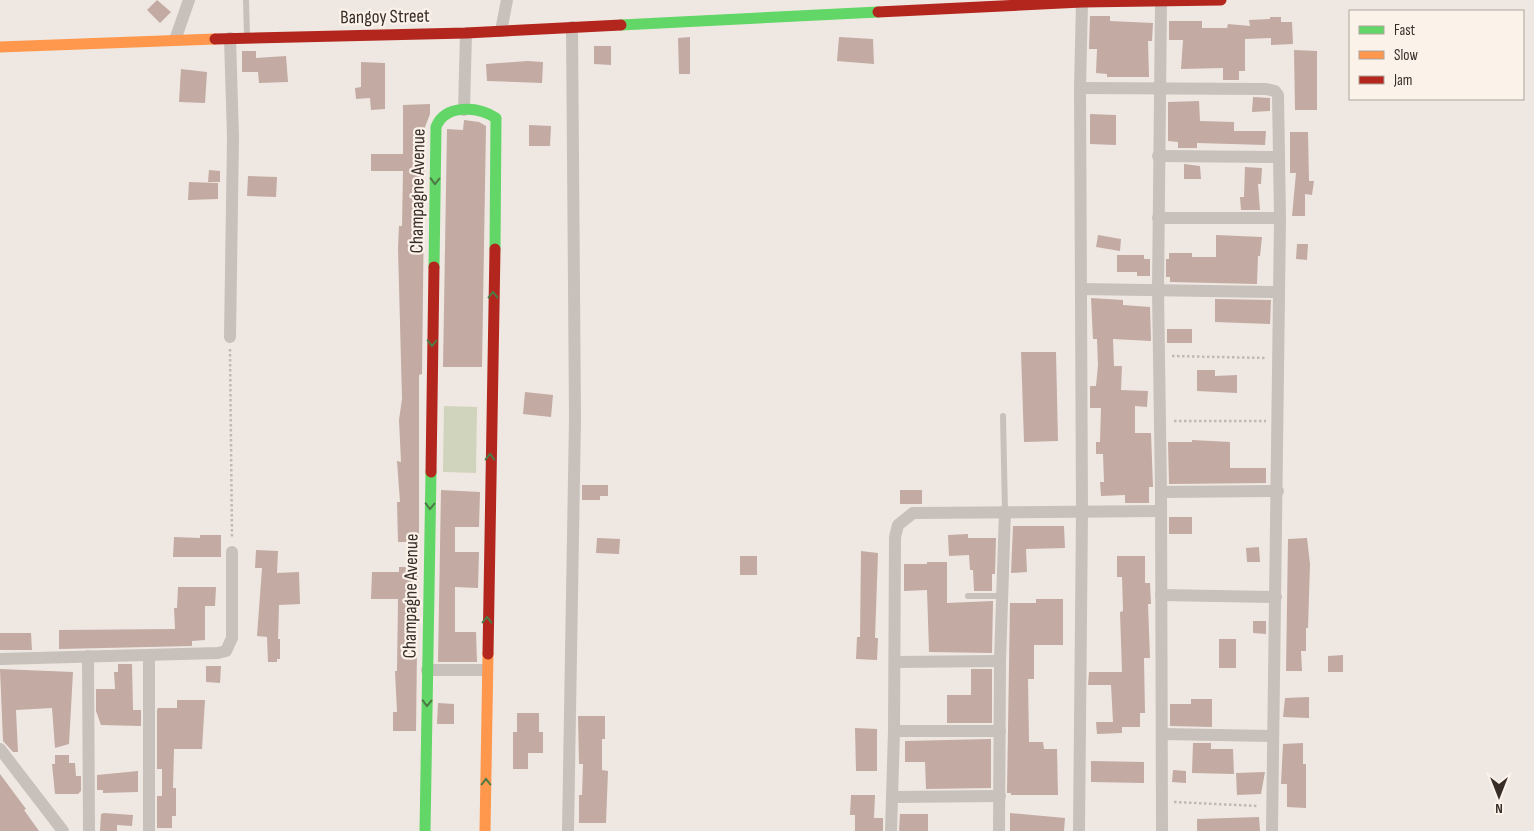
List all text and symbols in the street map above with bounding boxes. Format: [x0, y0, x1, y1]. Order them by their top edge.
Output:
street label: Bangoy Street [340, 5, 430, 29]
legend [1349, 10, 1524, 100]
text: Fast [1394, 21, 1416, 40]
text: Slow [1394, 46, 1418, 65]
text: Jam [1393, 71, 1412, 90]
street label: Champagne Avenue [405, 128, 431, 254]
one-way arrow [430, 178, 440, 185]
one-way arrow [488, 291, 499, 299]
one-way arrow [427, 340, 438, 348]
one-way arrow [485, 453, 496, 461]
one-way arrow [425, 502, 435, 510]
street label: Champagne Avenue [398, 533, 424, 659]
one-way arrow [482, 616, 493, 624]
one-way arrow [422, 700, 432, 708]
north arrow [1474, 771, 1524, 821]
one-way arrow [481, 778, 491, 786]
text: N [1495, 800, 1503, 817]

